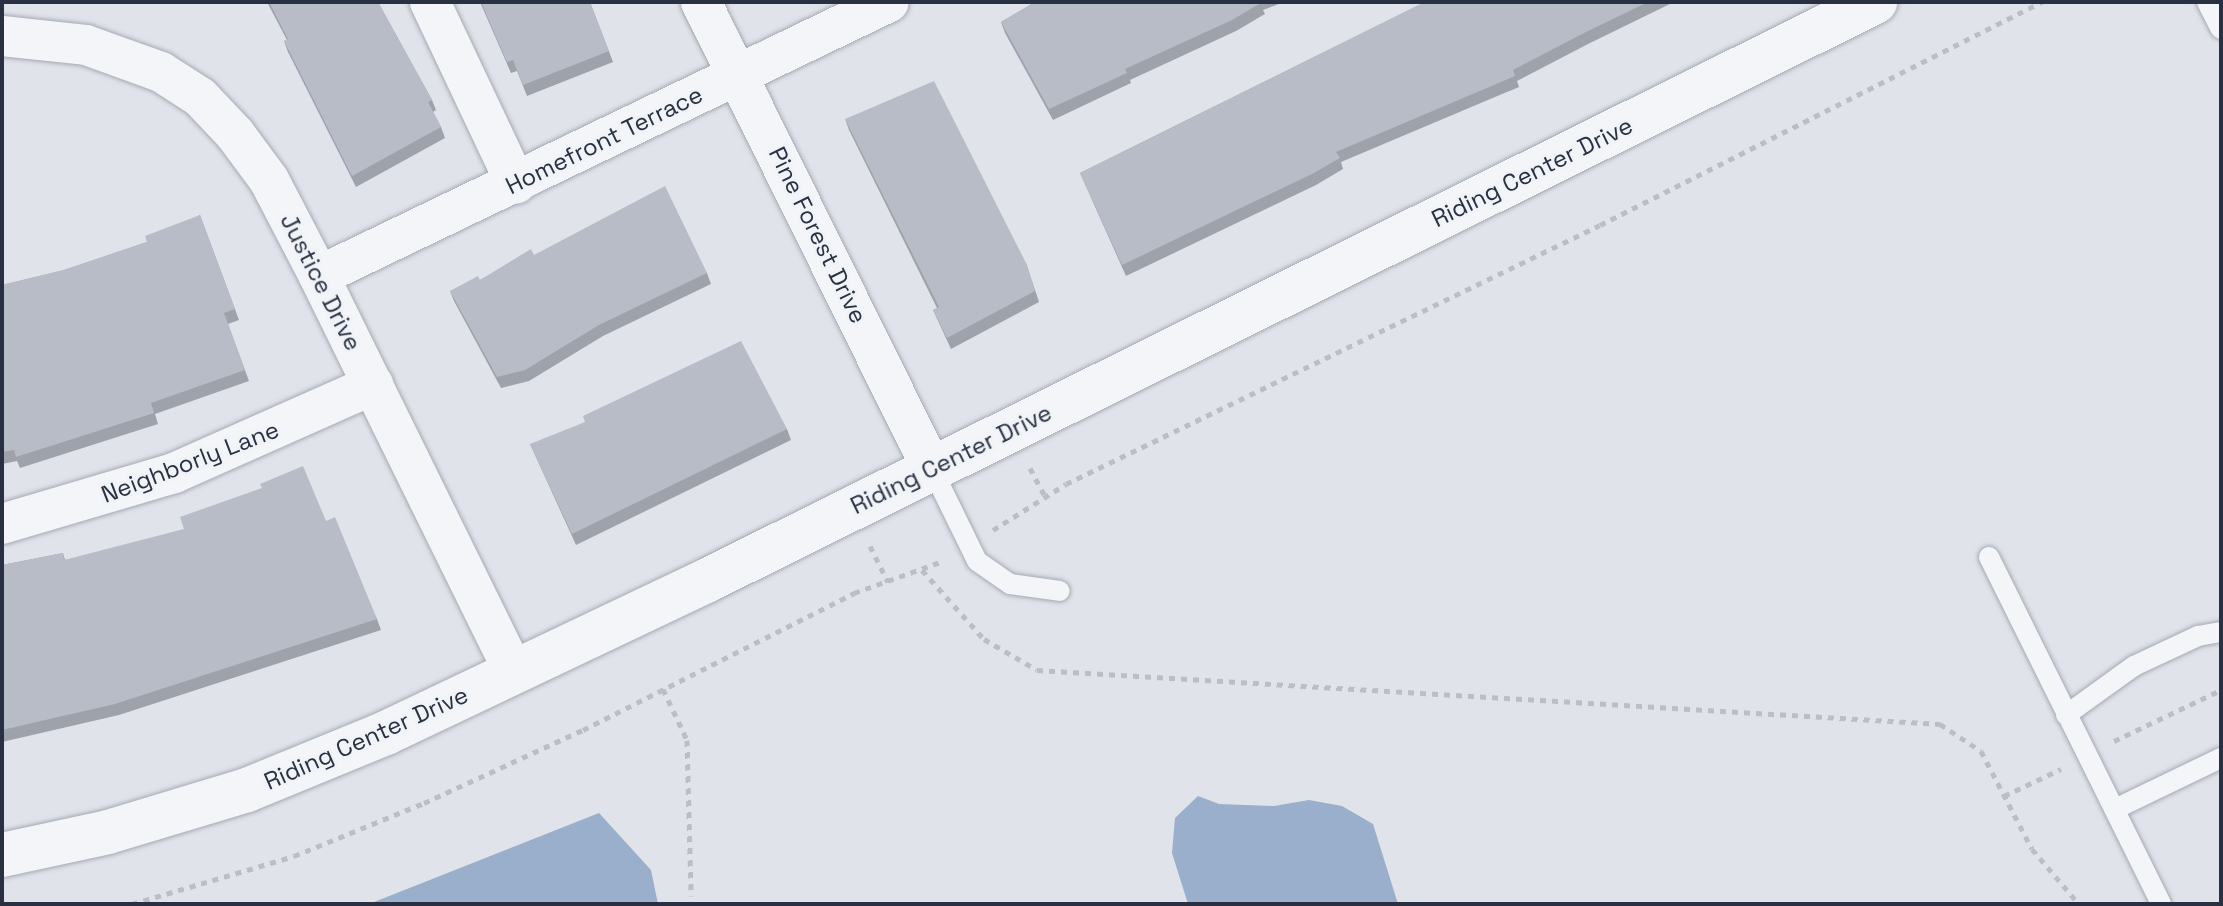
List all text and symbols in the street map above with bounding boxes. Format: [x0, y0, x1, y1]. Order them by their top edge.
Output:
street label: Homefront Terrace [501, 80, 707, 200]
street label: Riding Center Drive [1427, 111, 1637, 233]
street label: Pine Forest Drive [763, 142, 873, 328]
street label: Justice Drive [274, 209, 368, 355]
street label: Riding Center Drive [846, 398, 1056, 520]
street label: Neighborly Lane [97, 415, 283, 509]
street label: Riding Center Drive [260, 680, 472, 796]

